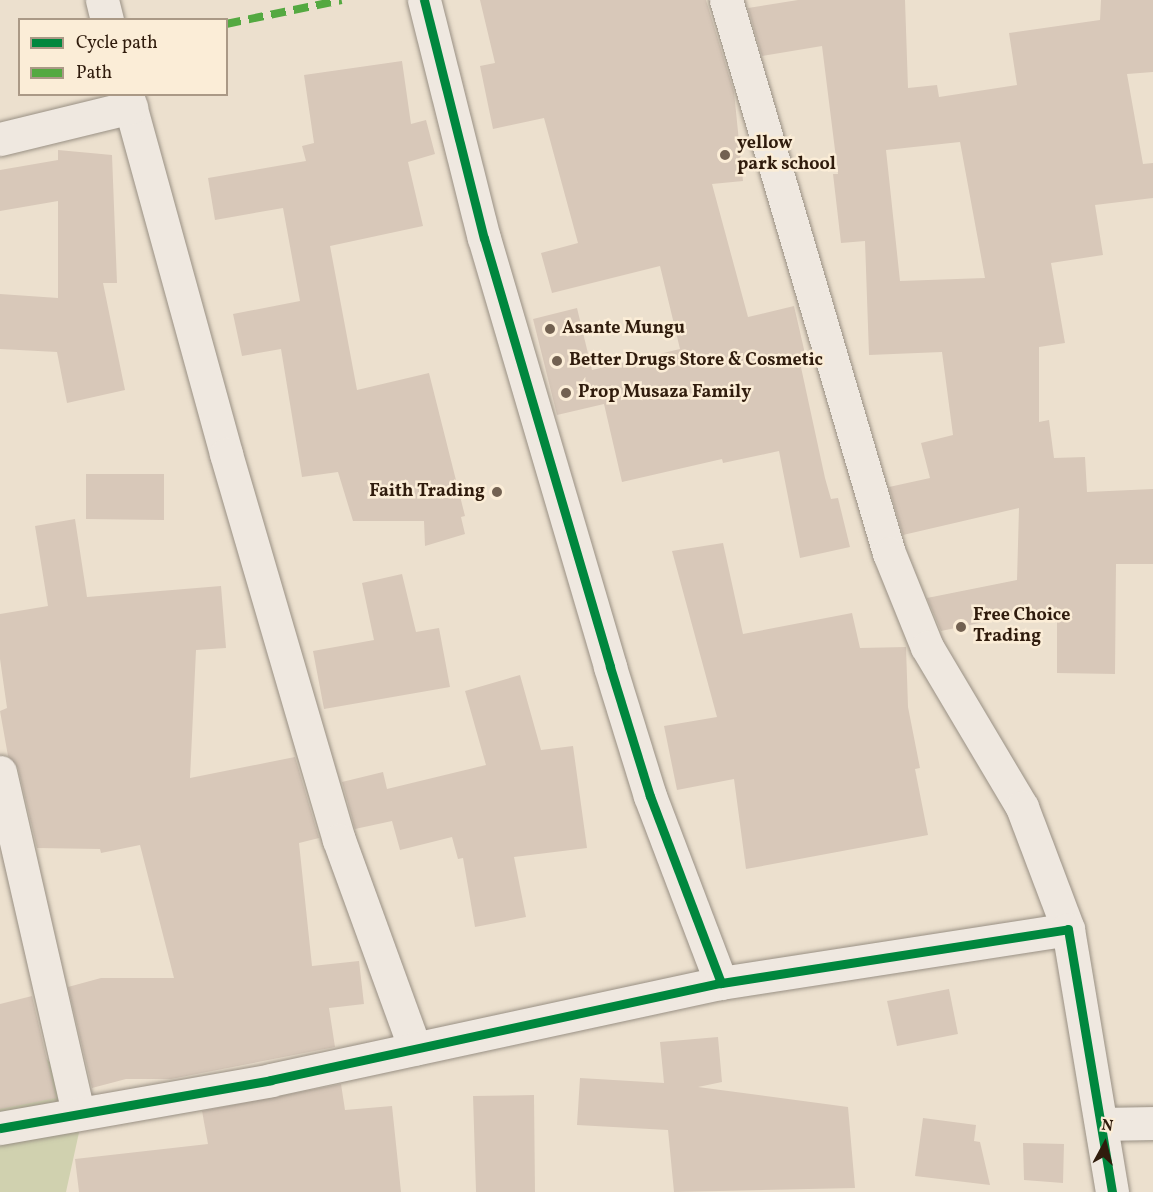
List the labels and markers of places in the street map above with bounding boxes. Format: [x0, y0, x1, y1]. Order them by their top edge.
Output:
place label: yellow park school [737, 134, 836, 176]
marker: yellow park school [718, 148, 732, 162]
place label: Asante Mungu [562, 318, 685, 340]
marker: Asante Mungu [543, 322, 557, 336]
place label: Better Drugs Store & Cosmetic [569, 350, 823, 372]
marker: Better Drugs Store & Cosmetic [550, 354, 564, 368]
place label: Prop Musaza Family [578, 382, 751, 404]
marker: Prop Musaza Family [559, 386, 573, 400]
place label: Faith Trading [369, 481, 485, 503]
marker: Faith Trading [490, 485, 504, 499]
place label: Free Choice Trading [973, 606, 1070, 648]
marker: Free Choice Trading [954, 620, 968, 634]

